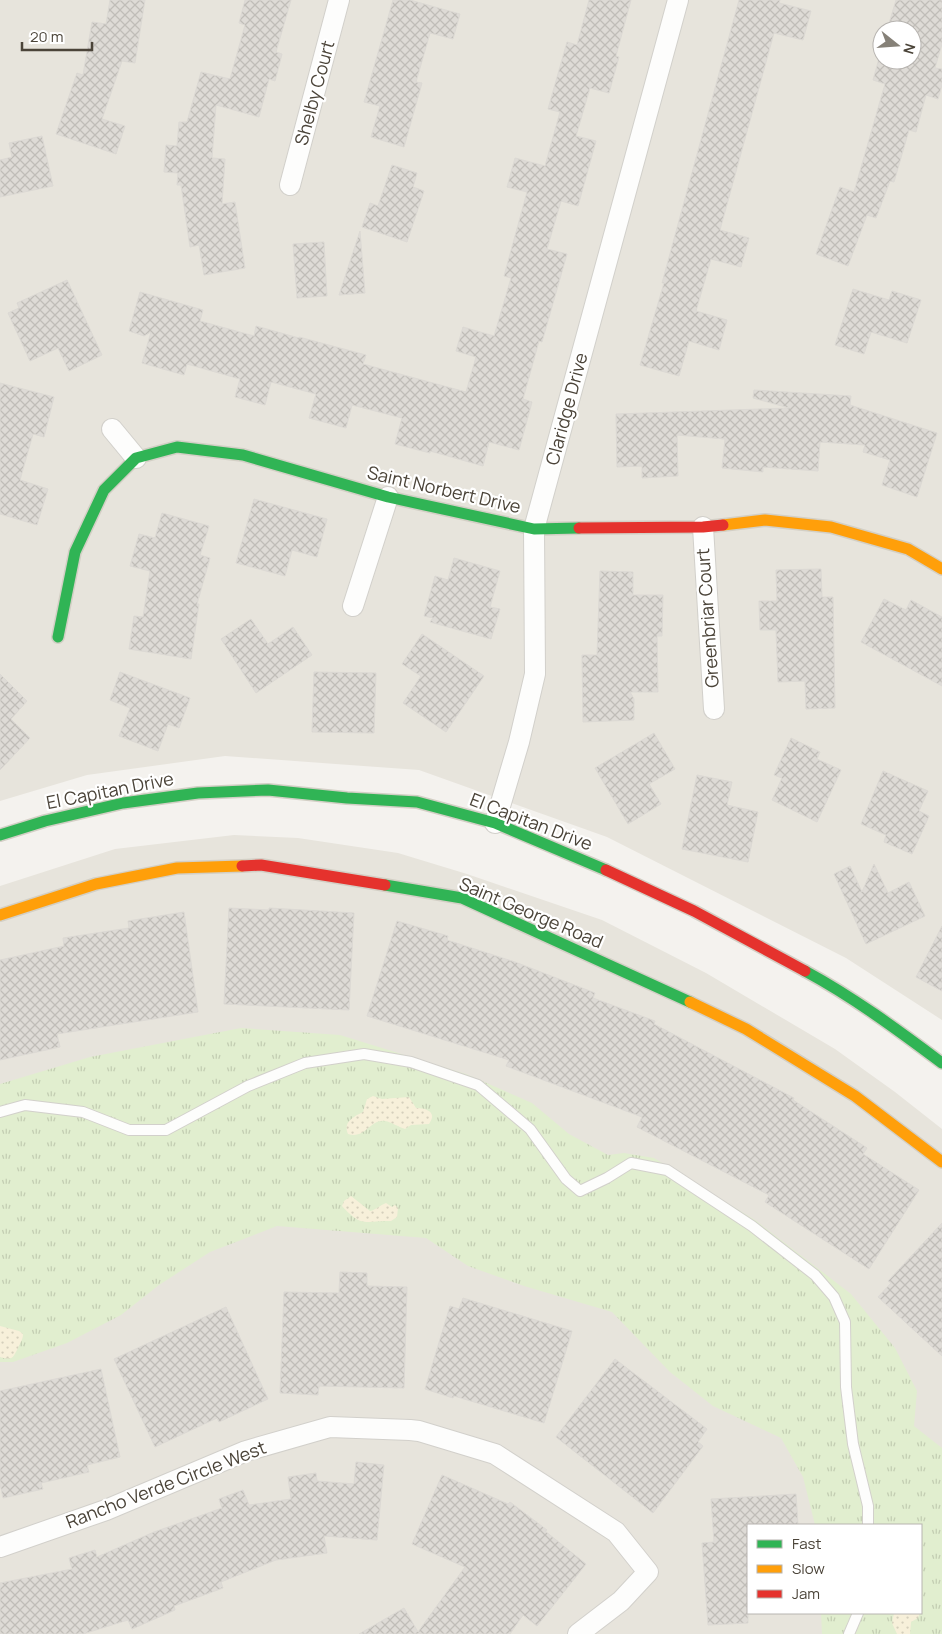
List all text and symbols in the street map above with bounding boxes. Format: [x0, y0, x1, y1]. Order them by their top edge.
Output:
scale bar [22, 20, 92, 52]
north arrow [872, 20, 922, 70]
text: 20 m [30, 26, 63, 47]
street label: Shelby Court [289, 38, 340, 148]
text: N [899, 41, 920, 57]
street label: Claridge Drive [540, 350, 593, 468]
street label: Saint Norbert Drive [365, 460, 523, 518]
street label: Greenbriar Court [690, 547, 724, 689]
street label: El Capitan Drive [44, 766, 176, 814]
street label: El Capitan Drive [467, 787, 596, 855]
street label: Saint George Road [456, 871, 607, 953]
street label: Rancho Verde Circle West [62, 1435, 269, 1533]
legend [747, 1524, 922, 1614]
text: Fast [792, 1533, 821, 1554]
text: Slow [792, 1558, 825, 1579]
text: Jam [792, 1583, 820, 1604]

